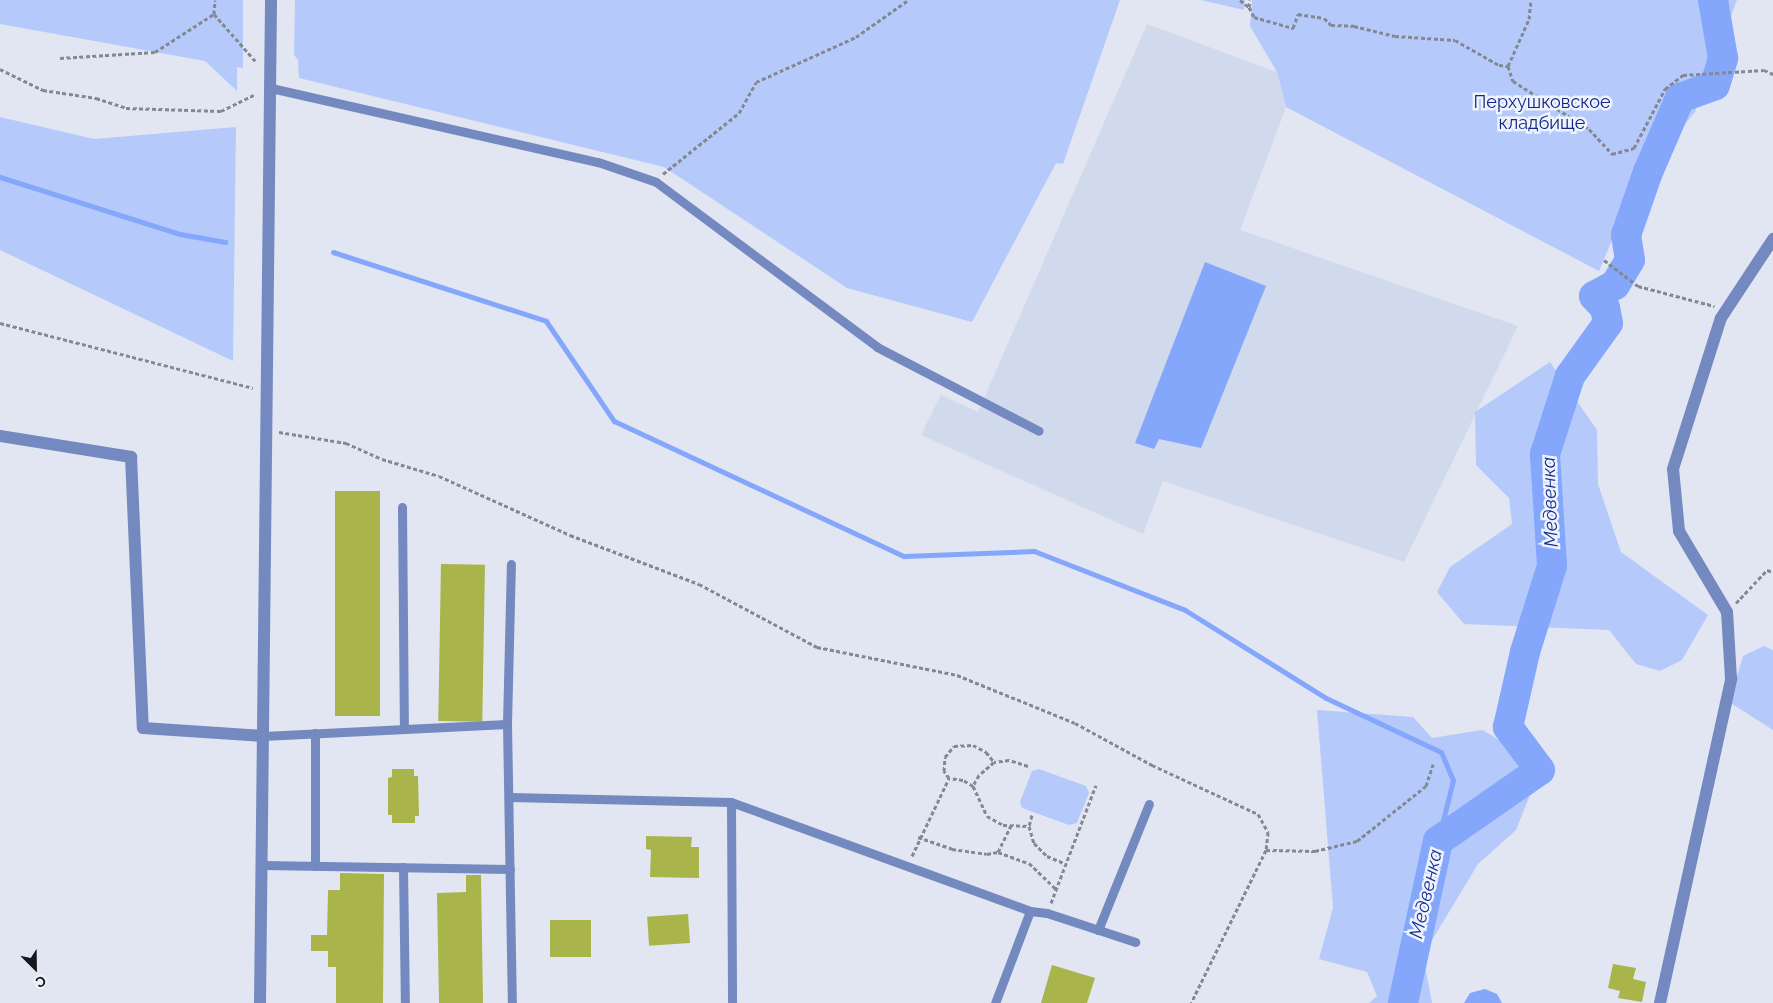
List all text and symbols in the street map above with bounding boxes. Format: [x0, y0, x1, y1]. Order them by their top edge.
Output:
park label: Перхушковское кладбище [1474, 92, 1610, 134]
water label: Медвенка [1537, 456, 1563, 548]
water label: Медвенка [1405, 847, 1447, 941]
north arrow [10, 943, 60, 993]
text: С [33, 973, 48, 991]

